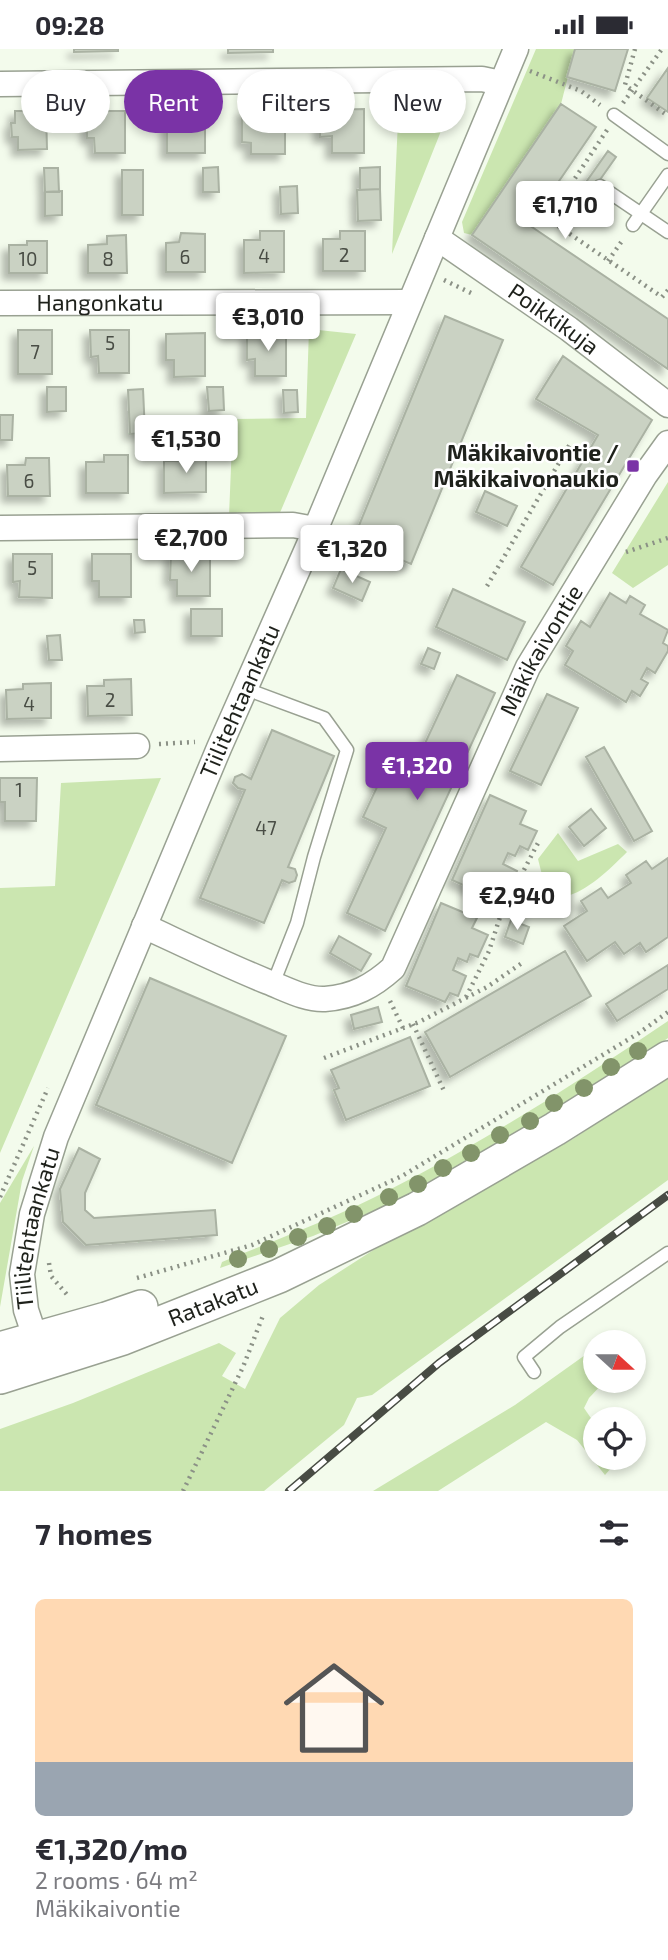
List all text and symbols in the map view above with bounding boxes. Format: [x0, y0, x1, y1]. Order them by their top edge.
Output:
text: 09:28 [35, 9, 105, 40]
chip: Buy [21, 70, 110, 133]
chip: Rent [124, 70, 223, 133]
chip: Filters [237, 70, 355, 133]
chip: New [369, 70, 466, 133]
pin: €1,710 [508, 181, 622, 241]
text: €1,710 [532, 190, 598, 218]
house number: 2 [339, 243, 349, 266]
house number: 4 [258, 244, 270, 267]
house number: 6 [180, 245, 190, 268]
house number: 10 [18, 247, 38, 270]
house number: 8 [102, 247, 114, 270]
street label: Poikkikuja [503, 277, 605, 360]
street label: Hangonkatu [37, 288, 163, 316]
pin: €3,010 [211, 293, 325, 353]
text: €3,010 [232, 302, 304, 330]
house number: 5 [105, 331, 115, 354]
house number: 7 [30, 340, 40, 363]
pin: €1,530 [129, 415, 243, 475]
text: €1,530 [151, 424, 221, 452]
place label: Mäkikaivontie / Mäkikaivonaukio [434, 438, 619, 492]
marker: Mäkikaivontie / Mäkikaivonaukio [625, 458, 641, 474]
house number: 6 [24, 469, 34, 492]
pin: €2,700 [134, 515, 248, 574]
text: €2,700 [154, 523, 228, 551]
pin: €1,320 [295, 525, 409, 585]
text: €1,320 [316, 534, 388, 562]
house number: 5 [27, 556, 37, 579]
street label: Mäkikaivontie [493, 579, 588, 720]
street label: Tiilitehtaankatu [193, 620, 285, 782]
house number: 2 [105, 688, 115, 711]
house number: 4 [23, 692, 35, 715]
pin: €1,320 [360, 743, 474, 802]
text: €1,320 [381, 751, 453, 779]
house number: 1 [15, 778, 23, 801]
house number: 47 [255, 816, 277, 839]
pin: €2,940 [460, 873, 574, 932]
text: €2,940 [479, 881, 555, 909]
street label: Tiilitehtaankatu [7, 1143, 65, 1311]
street label: Ratakatu [164, 1271, 262, 1332]
north arrow [583, 1330, 646, 1393]
map controls [583, 1330, 646, 1470]
button: locate [583, 1407, 646, 1470]
icon: filters [595, 1514, 633, 1552]
text: 7 homes [35, 1515, 152, 1551]
icon: home [271, 1645, 397, 1771]
text: €1,320/mo [35, 1830, 188, 1866]
text: 2 rooms · 64 m² [35, 1866, 198, 1894]
text: Mäkikaivontie [35, 1894, 181, 1922]

